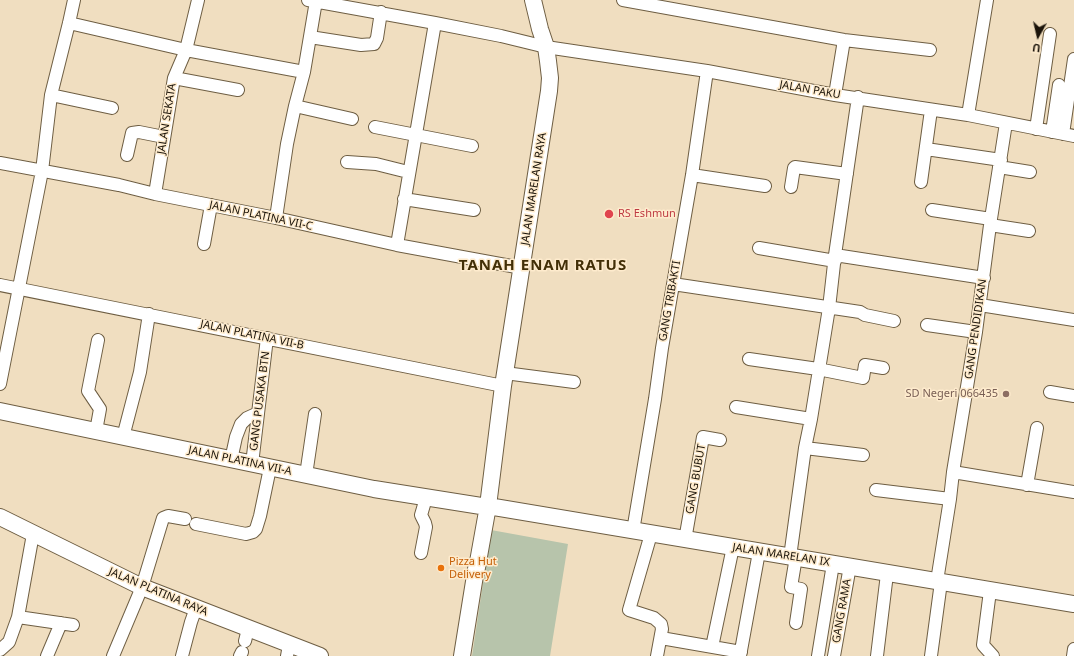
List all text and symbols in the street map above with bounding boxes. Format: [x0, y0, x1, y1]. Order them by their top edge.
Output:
north arrow [1018, 16, 1058, 56]
text: U [1031, 40, 1041, 56]
street label: JALAN PAKU [778, 78, 842, 102]
street label: JALAN SEKATA [155, 83, 179, 155]
street label: JALAN MARELAN RAYA [519, 132, 549, 246]
street label: JALAN PLATINA VII-C [208, 199, 314, 233]
place label: RS Eshmun [618, 207, 676, 221]
marker: RS Eshmun [603, 208, 615, 220]
district label: TANAH ENAM RATUS [459, 257, 627, 275]
street label: GANG TRIBAKTI [656, 260, 684, 342]
street label: GANG PENDIDIKAN [962, 278, 990, 380]
street label: JALAN PLATINA VII-B [199, 318, 305, 352]
street label: GANG PUSAKA BTN [247, 350, 273, 452]
place label: SD Negeri 066435 [906, 387, 998, 401]
marker: SD Negeri 066435 [1001, 389, 1011, 399]
street label: GANG BUBUT [683, 443, 709, 515]
street label: JALAN PLATINA VII-A [187, 444, 293, 478]
street label: JALAN MARELAN IX [731, 541, 831, 569]
place label: Pizza Hut Delivery [449, 555, 497, 581]
marker: Pizza Hut Delivery [436, 563, 446, 573]
street label: JALAN PLATINA RAYA [106, 565, 210, 619]
street label: GANG RAMA [830, 578, 854, 644]

